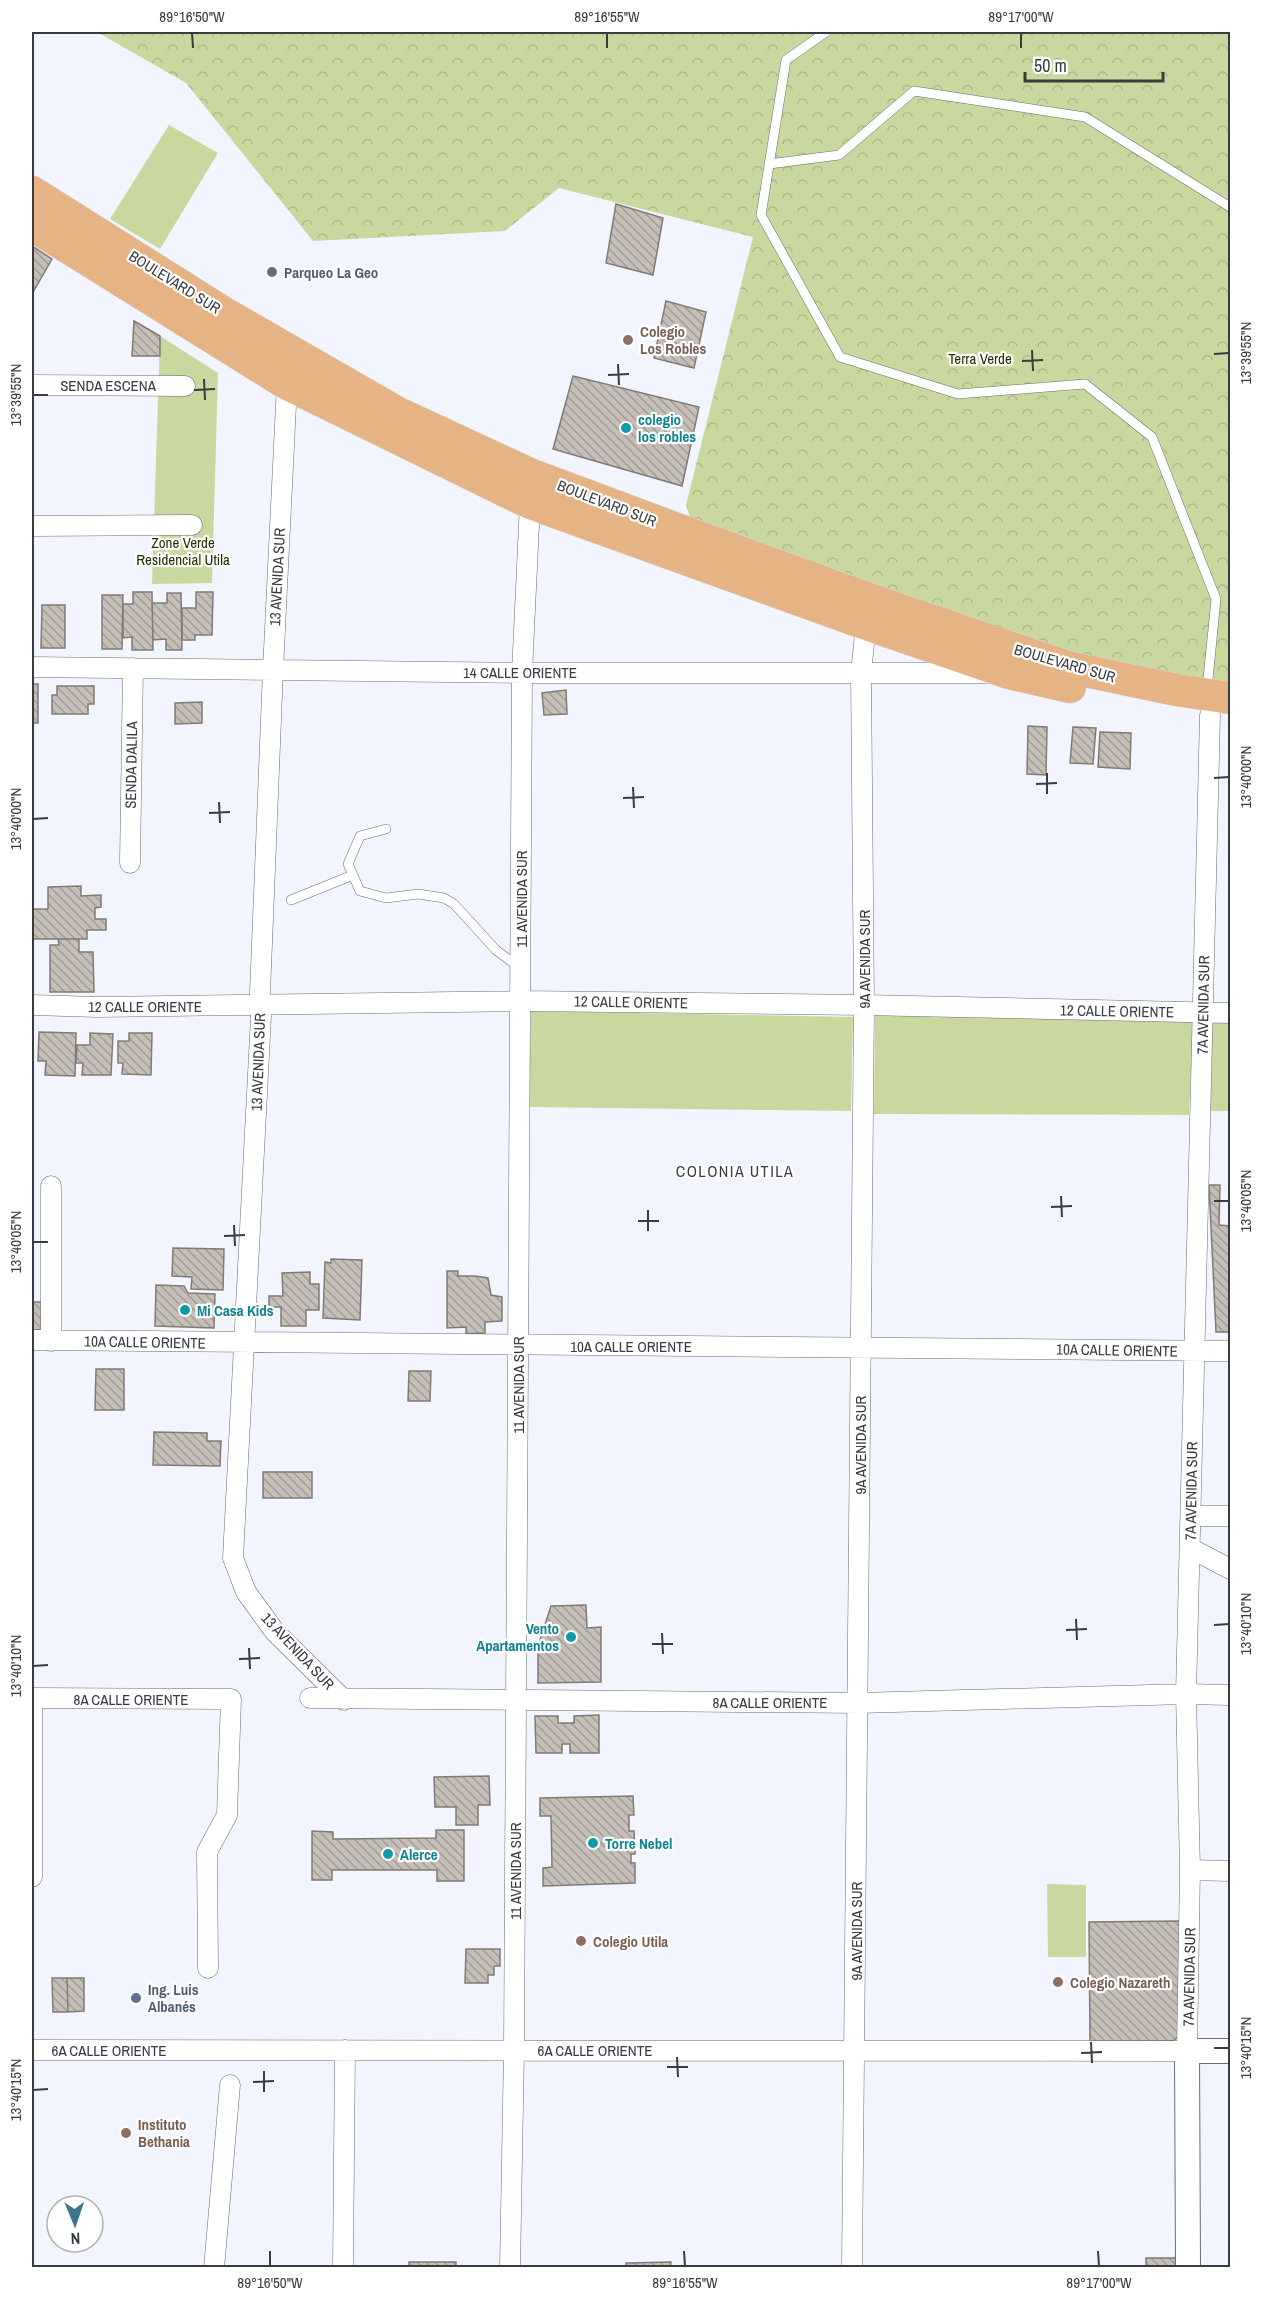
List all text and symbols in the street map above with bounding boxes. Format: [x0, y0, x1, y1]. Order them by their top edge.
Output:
text: 89°16'50"W [159, 6, 225, 27]
text: 89°16'55"W [574, 6, 640, 27]
text: 89°17'00"W [988, 6, 1054, 27]
scale bar [1025, 45, 1163, 83]
text: 50 m [1034, 53, 1067, 78]
street label: BOULEVARD SUR [125, 245, 225, 319]
place label: Parqueo La Geo [284, 262, 378, 283]
marker: Parqueo La Geo [265, 265, 279, 279]
place label: Colegio Los Robles [640, 321, 706, 359]
text: 13°39'55"N [1235, 322, 1256, 384]
marker: Colegio Los Robles [621, 333, 635, 347]
park label: Terra Verde [948, 348, 1012, 369]
text: 13°39'55"N [5, 364, 26, 426]
street label: SENDA ESCENA [60, 375, 157, 396]
place label: colegio los robles [638, 409, 696, 447]
marker: colegio los robles [619, 421, 633, 435]
street label: BOULEVARD SUR [555, 474, 660, 532]
street label: 13 AVENIDA SUR [264, 527, 290, 627]
park label: Zone Verde Residencial Utila [136, 532, 230, 570]
street label: BOULEVARD SUR [1012, 639, 1118, 688]
street label: 14 CALLE ORIENTE [463, 662, 577, 683]
street label: SENDA DALILA [120, 720, 142, 809]
text: 13°40'00"N [1235, 746, 1256, 808]
text: 13°40'00"N [5, 788, 26, 850]
street label: 11 AVENIDA SUR [511, 850, 532, 948]
street label: 9A AVENIDA SUR [854, 909, 875, 1008]
street label: 7A AVENIDA SUR [1192, 955, 1214, 1055]
street label: 12 CALLE ORIENTE [574, 991, 688, 1013]
street label: 12 CALLE ORIENTE [88, 996, 202, 1017]
street label: 12 CALLE ORIENTE [1060, 1000, 1174, 1022]
street label: 13 AVENIDA SUR [246, 1012, 270, 1111]
district label: COLONIA UTILA [676, 1160, 794, 1182]
text: 13°40'05"N [1235, 1170, 1256, 1232]
text: 13°40'05"N [5, 1211, 26, 1273]
place label: Mi Casa Kids [197, 1300, 274, 1321]
marker: Mi Casa Kids [178, 1303, 192, 1317]
street label: 10A CALLE ORIENTE [84, 1330, 206, 1354]
street label: 11 AVENIDA SUR [508, 1336, 529, 1434]
street label: 10A CALLE ORIENTE [570, 1336, 692, 1357]
street label: 10A CALLE ORIENTE [1056, 1338, 1178, 1362]
street label: 9A AVENIDA SUR [850, 1395, 871, 1494]
street label: 7A AVENIDA SUR [1180, 1441, 1202, 1541]
text: 13°40'10"N [1235, 1593, 1256, 1655]
street label: 13 AVENIDA SUR [257, 1608, 339, 1694]
place label: Vento Apartamentos [476, 1618, 559, 1656]
marker: Vento Apartamentos [564, 1630, 578, 1644]
text: 13°40'10"N [5, 1635, 26, 1697]
street label: 8A CALLE ORIENTE [74, 1689, 188, 1710]
street label: 8A CALLE ORIENTE [713, 1692, 827, 1713]
street label: 11 AVENIDA SUR [505, 1822, 526, 1920]
place label: Torre Nebel [605, 1833, 672, 1854]
marker: Torre Nebel [586, 1836, 600, 1850]
place label: Alerce [400, 1844, 438, 1865]
marker: Alerce [381, 1847, 395, 1861]
street label: 9A AVENIDA SUR [846, 1881, 867, 1980]
street label: 7A AVENIDA SUR [1178, 1927, 1200, 2027]
place label: Colegio Utila [593, 1931, 668, 1952]
marker: Colegio Utila [574, 1934, 588, 1948]
place label: Colegio Nazareth [1070, 1972, 1170, 1993]
marker: Colegio Nazareth [1051, 1975, 1065, 1989]
place label: Ing. Luis Albanés [148, 1979, 199, 2017]
marker: Ing. Luis Albanés [129, 1991, 143, 2005]
text: 13°40'15"N [1235, 2017, 1256, 2079]
street label: 6A CALLE ORIENTE [52, 2040, 166, 2061]
street label: 6A CALLE ORIENTE [538, 2040, 652, 2061]
text: 13°40'15"N [5, 2059, 26, 2121]
place label: Instituto Bethania [138, 2114, 190, 2152]
marker: Instituto Bethania [119, 2126, 133, 2140]
north arrow [45, 2194, 105, 2254]
text: N [70, 2228, 81, 2250]
text: 89°16'50"W [237, 2272, 303, 2293]
text: 89°16'55"W [652, 2272, 718, 2293]
text: 89°17'00"W [1066, 2272, 1132, 2293]

